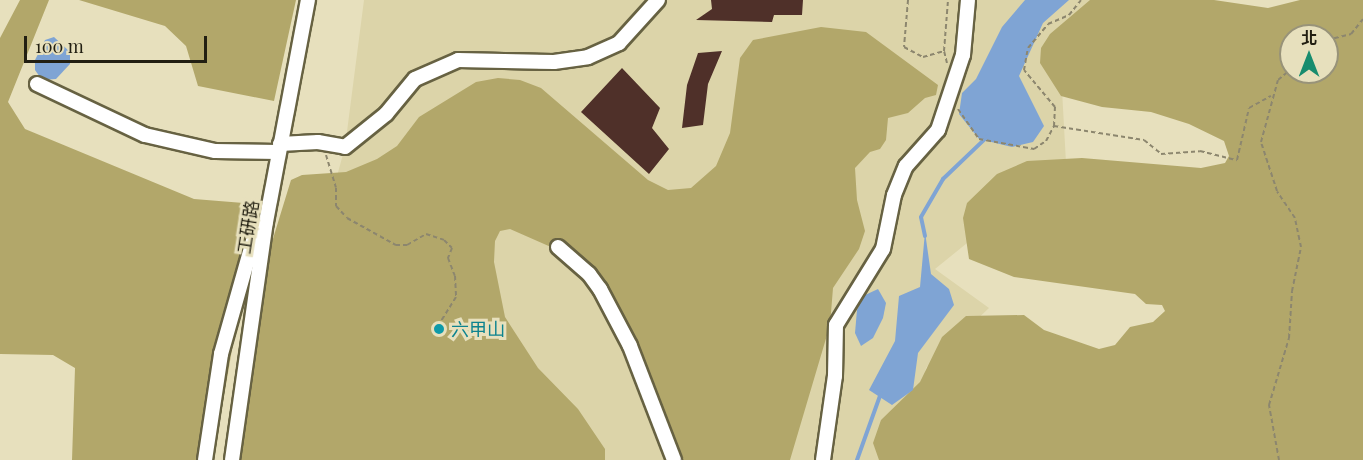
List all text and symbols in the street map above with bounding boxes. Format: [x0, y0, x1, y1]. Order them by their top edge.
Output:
scale bar [27, 24, 210, 62]
north arrow [1279, 24, 1339, 84]
text: 北 [1301, 27, 1317, 48]
text: 100 m [35, 34, 84, 58]
street label: 工研路 [233, 199, 263, 255]
place label: 六甲山 [451, 318, 505, 340]
marker: 六甲山 [432, 322, 446, 336]

